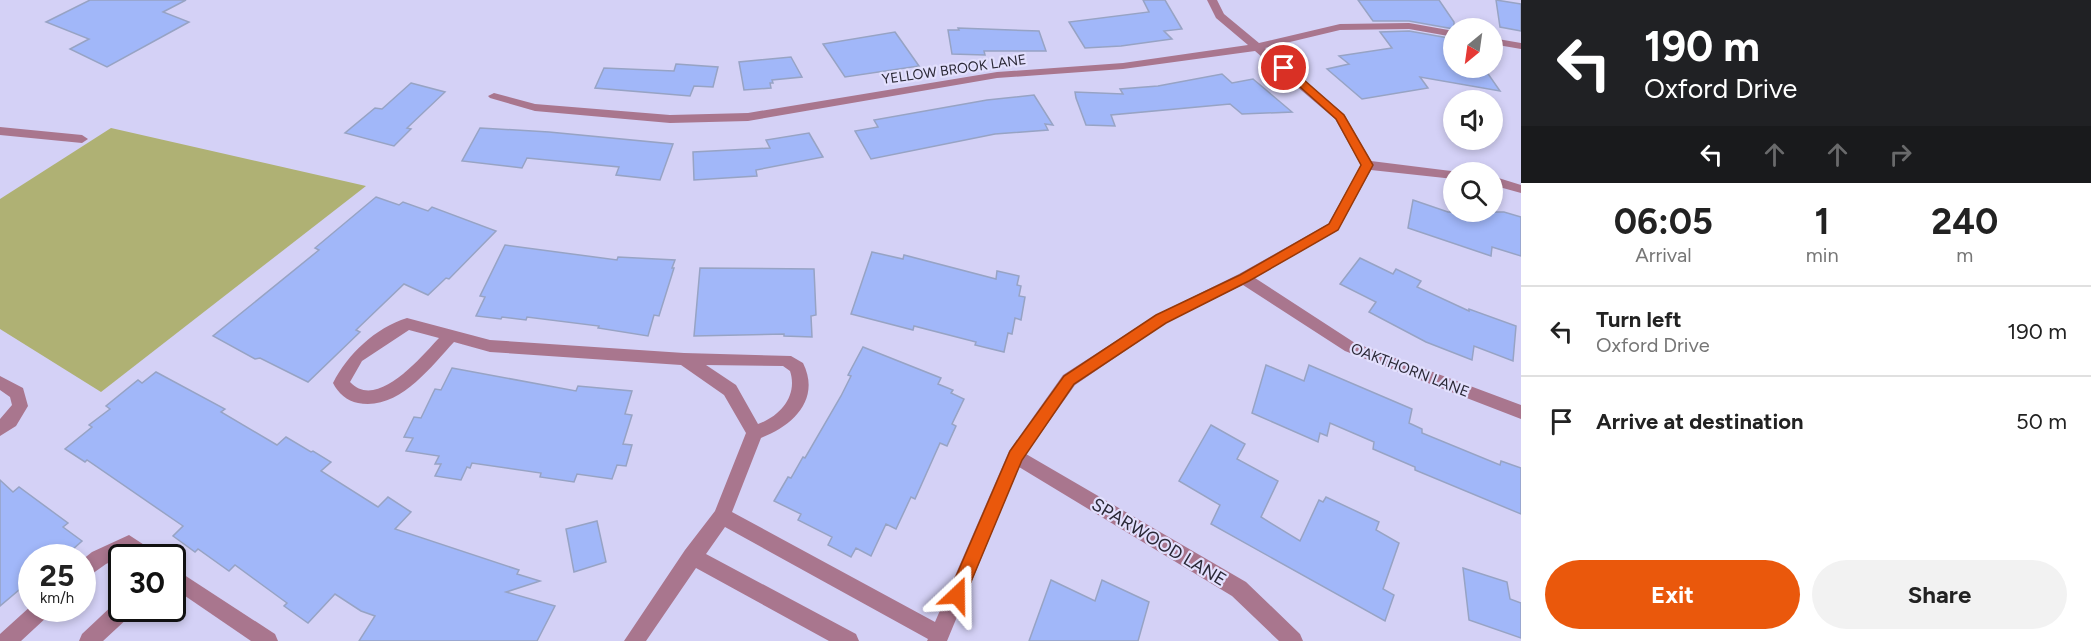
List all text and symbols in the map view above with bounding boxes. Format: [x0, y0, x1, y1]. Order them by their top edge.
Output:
north arrow [1443, 18, 1503, 78]
map controls [1443, 18, 1503, 222]
text: 190 m [1644, 21, 1760, 72]
icon: left [1545, 24, 1623, 102]
pin [1258, 42, 1309, 93]
street label: YELLOW BROOK LANE [881, 51, 1027, 88]
icon: arrive [1267, 51, 1300, 84]
text: Oxford Drive [1644, 72, 1797, 105]
button: sound [1443, 90, 1503, 150]
icon: left [1695, 138, 1728, 171]
icon: ahead [1758, 138, 1791, 171]
icon: ahead [1821, 138, 1854, 171]
icon: right [1884, 138, 1917, 171]
button: search [1443, 162, 1503, 222]
text: 06:05 [1614, 200, 1713, 243]
text: 1 [1815, 200, 1830, 243]
text: 240 [1931, 200, 1998, 243]
text: Arrival [1635, 243, 1692, 267]
text: min [1806, 243, 1839, 267]
text: m [1956, 243, 1973, 267]
text: Turn left [1596, 306, 1682, 333]
icon: left [1545, 315, 1578, 348]
text: 190 m [2007, 318, 2067, 345]
text: Oxford Drive [1596, 333, 1710, 357]
street label: OAKTHORN LANE [1348, 339, 1472, 401]
icon: arrive [1545, 405, 1578, 438]
text: Arrive at destination [1596, 408, 1804, 435]
text: 50 m [2016, 408, 2067, 435]
street label: SPARWOOD LANE [1088, 493, 1230, 591]
speed limit sign: 30 [108, 544, 186, 622]
text: 25 [40, 557, 74, 594]
button: Exit [1545, 560, 1800, 629]
button: Share [1812, 560, 2067, 629]
position arrow [925, 563, 989, 627]
text: km/h [40, 589, 74, 607]

